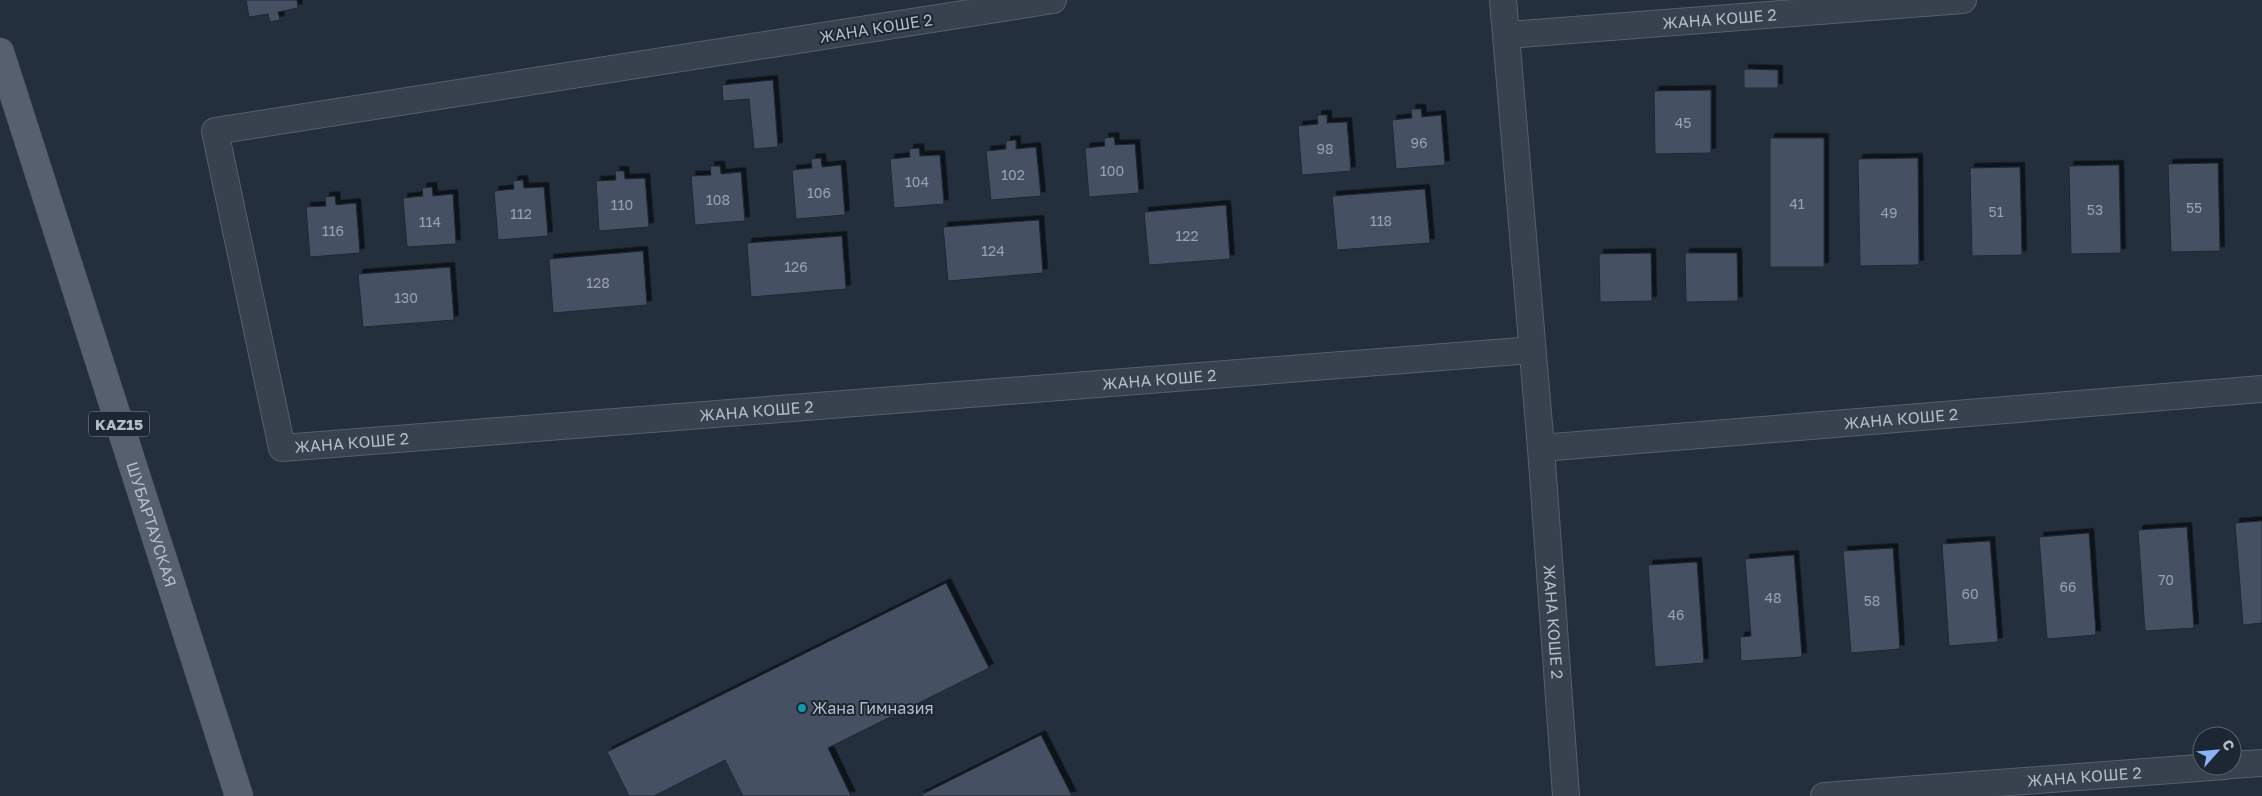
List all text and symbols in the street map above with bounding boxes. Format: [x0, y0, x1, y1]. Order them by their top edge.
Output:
street label: ЖАНА КОШЕ 2 [1661, 4, 1777, 33]
street label: ЖАНА КОШЕ 2 [818, 9, 934, 47]
house number: 45 [1675, 114, 1691, 131]
house number: 96 [1411, 134, 1427, 151]
house number: 98 [1316, 140, 1334, 157]
house number: 100 [1100, 162, 1124, 179]
house number: 102 [1001, 166, 1025, 183]
house number: 104 [905, 173, 929, 190]
house number: 106 [807, 184, 831, 201]
house number: 108 [706, 191, 730, 208]
house number: 41 [1789, 195, 1805, 212]
house number: 110 [611, 196, 633, 213]
house number: 55 [2186, 199, 2202, 216]
house number: 53 [2087, 201, 2103, 218]
house number: 51 [1989, 203, 2004, 220]
house number: 49 [1880, 204, 1898, 221]
house number: 112 [510, 205, 532, 222]
house number: 118 [1370, 212, 1392, 229]
house number: 114 [419, 213, 441, 230]
house number: 116 [322, 222, 344, 239]
house number: 122 [1175, 227, 1199, 244]
house number: 124 [981, 242, 1005, 259]
house number: 126 [784, 258, 808, 275]
house number: 128 [586, 274, 610, 291]
house number: 130 [394, 289, 418, 306]
street label: ЖАНА КОШЕ 2 [1101, 365, 1217, 394]
street label: ЖАНА КОШЕ 2 [698, 396, 814, 425]
street label: ЖАНА КОШЕ 2 [1843, 404, 1959, 433]
road number: KAZ15 [89, 412, 149, 436]
street label: ЖАНА КОШЕ 2 [294, 428, 410, 457]
street label: ШУБАРТАУСКАЯ [122, 459, 181, 589]
street label: ЖАНА КОШЕ 2 [1539, 564, 1568, 680]
house number: 70 [2158, 571, 2174, 588]
house number: 66 [2060, 578, 2076, 595]
house number: 60 [1961, 585, 1979, 602]
house number: 48 [1764, 589, 1782, 606]
house number: 58 [1864, 592, 1880, 609]
house number: 46 [1667, 606, 1685, 623]
place label: Жана Гимназия [812, 698, 934, 718]
marker: Жана Гимназия [796, 702, 808, 714]
north arrow [2192, 726, 2242, 776]
text: С [2219, 737, 2239, 753]
street label: ЖАНА КОШЕ 2 [2026, 762, 2142, 791]

